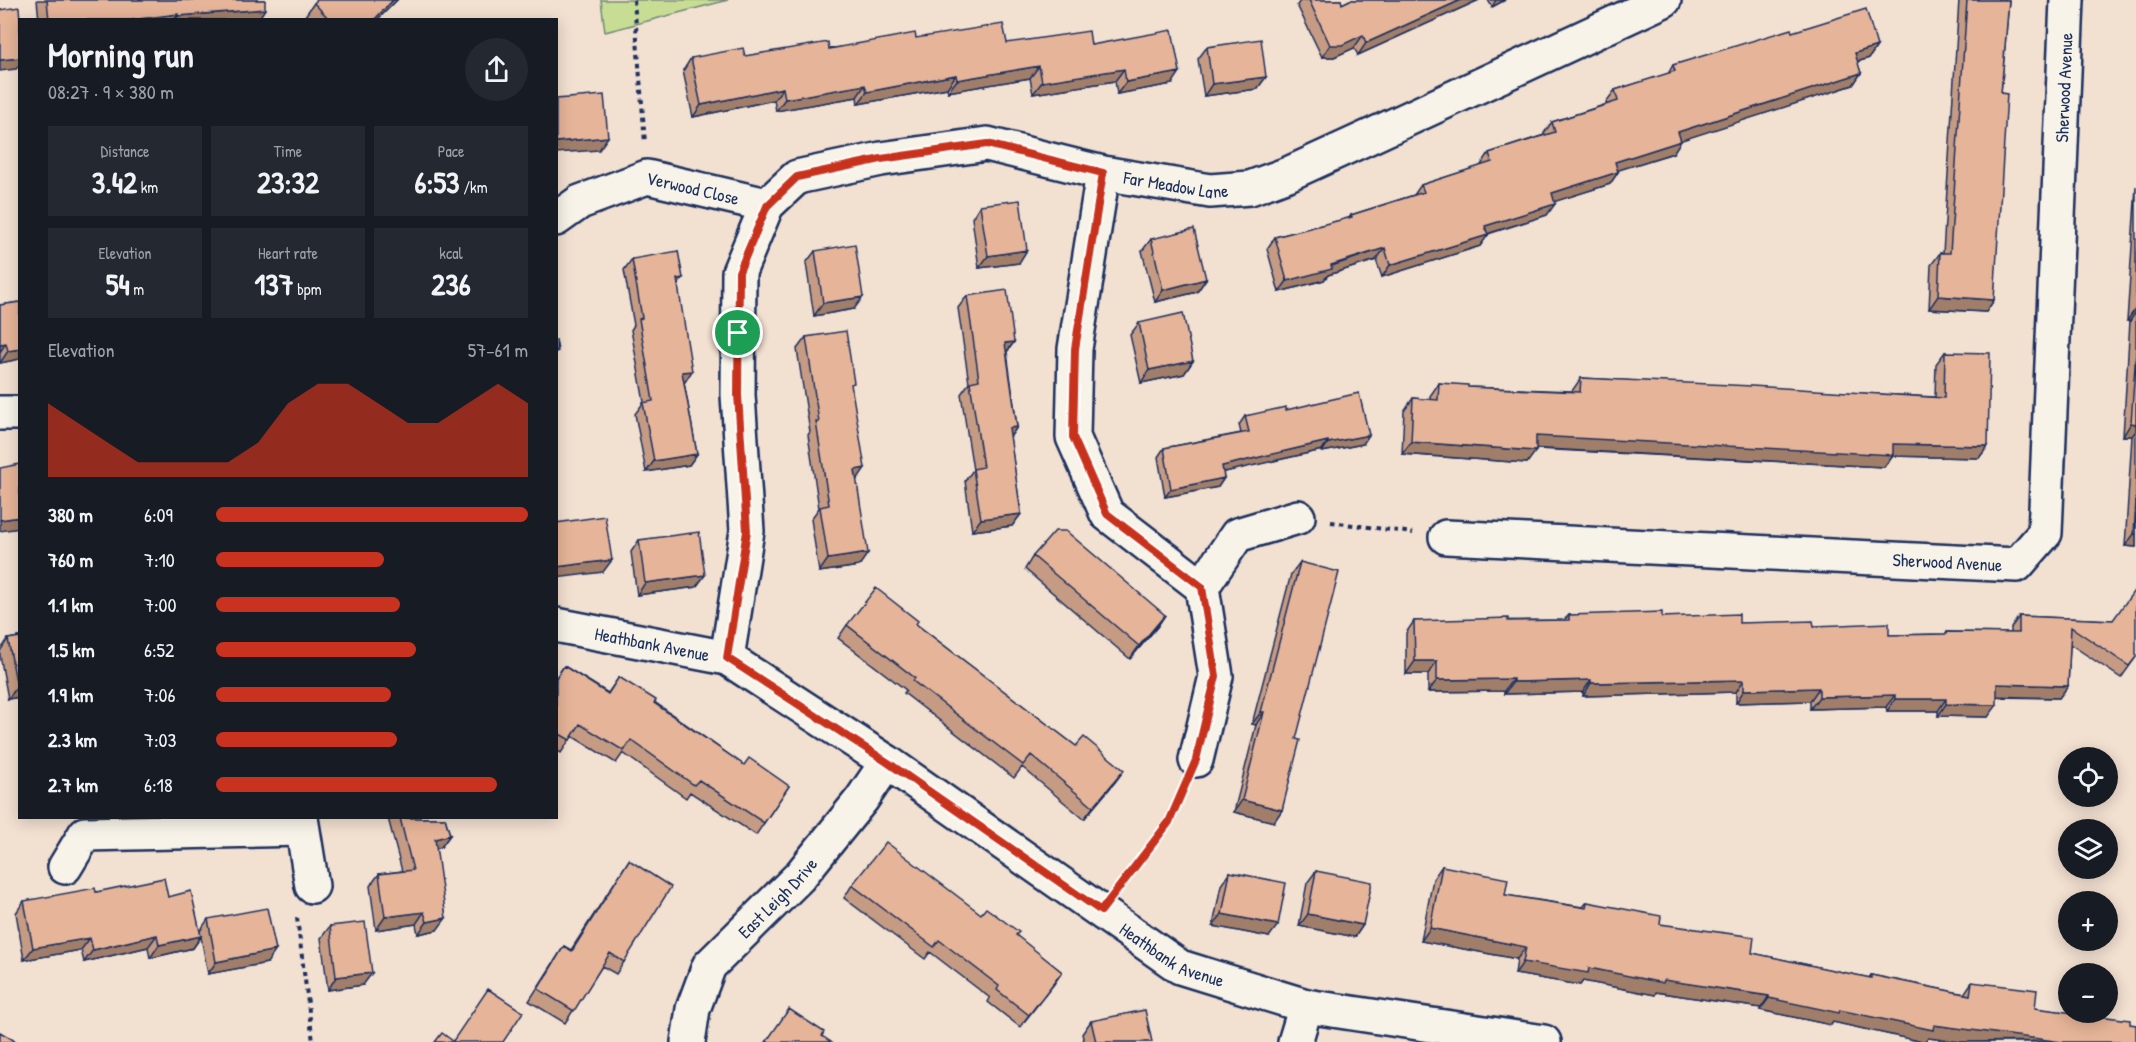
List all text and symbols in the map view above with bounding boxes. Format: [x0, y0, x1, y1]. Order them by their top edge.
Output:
street label: Sherwood Avenue [2049, 32, 2078, 143]
text: Morning run [48, 33, 194, 77]
button: share [465, 38, 528, 101]
text: 08:27 · 9 × 380 m [48, 78, 174, 105]
text: Distance [101, 140, 149, 162]
text: Time [274, 140, 302, 162]
text: Pace [438, 140, 464, 162]
text: 3.42 [92, 162, 137, 202]
text: 23:32 [257, 162, 319, 202]
text: 6:53 [414, 162, 460, 202]
street label: Far Meadow Lane [1121, 164, 1229, 204]
street label: Verwood Close [644, 165, 742, 211]
text: km [137, 176, 158, 198]
text: /km [460, 176, 488, 198]
text: Elevation [98, 242, 152, 264]
text: Heart rate [258, 242, 318, 264]
text: kcal [439, 242, 463, 264]
text: 54 [106, 264, 130, 304]
text: 137 [254, 264, 294, 304]
text: 236 [431, 264, 471, 304]
text: m [130, 278, 144, 300]
text: bpm [294, 278, 322, 300]
pin [712, 307, 763, 358]
icon: arrive [721, 316, 754, 349]
text: Elevation [48, 336, 114, 363]
text: 57–61 m [468, 336, 528, 363]
text: 380 m [48, 501, 93, 528]
text: 6:09 [144, 501, 173, 528]
text: 760 m [48, 546, 93, 573]
text: 7:10 [144, 546, 175, 573]
street label: Sherwood Avenue [1892, 546, 2003, 577]
text: 1.1 km [48, 591, 93, 618]
text: 7:00 [144, 591, 176, 618]
street label: Heathbank Avenue [593, 620, 712, 667]
text: 1.5 km [48, 636, 95, 663]
text: 6:52 [144, 636, 174, 663]
text: 1.9 km [48, 681, 93, 708]
text: 7:06 [144, 681, 175, 708]
text: 2.3 km [48, 726, 97, 753]
text: 7:03 [144, 726, 176, 753]
map controls [2058, 747, 2118, 1023]
button: locate [2058, 747, 2118, 807]
text: 2.7 km [48, 771, 98, 798]
text: 6:18 [144, 771, 173, 798]
button: layers [2058, 819, 2118, 879]
street label: East Leigh Drive [732, 852, 823, 943]
button: + [2058, 891, 2118, 951]
street label: Heathbank Avenue [1115, 916, 1227, 992]
button: − [2058, 963, 2118, 1023]

